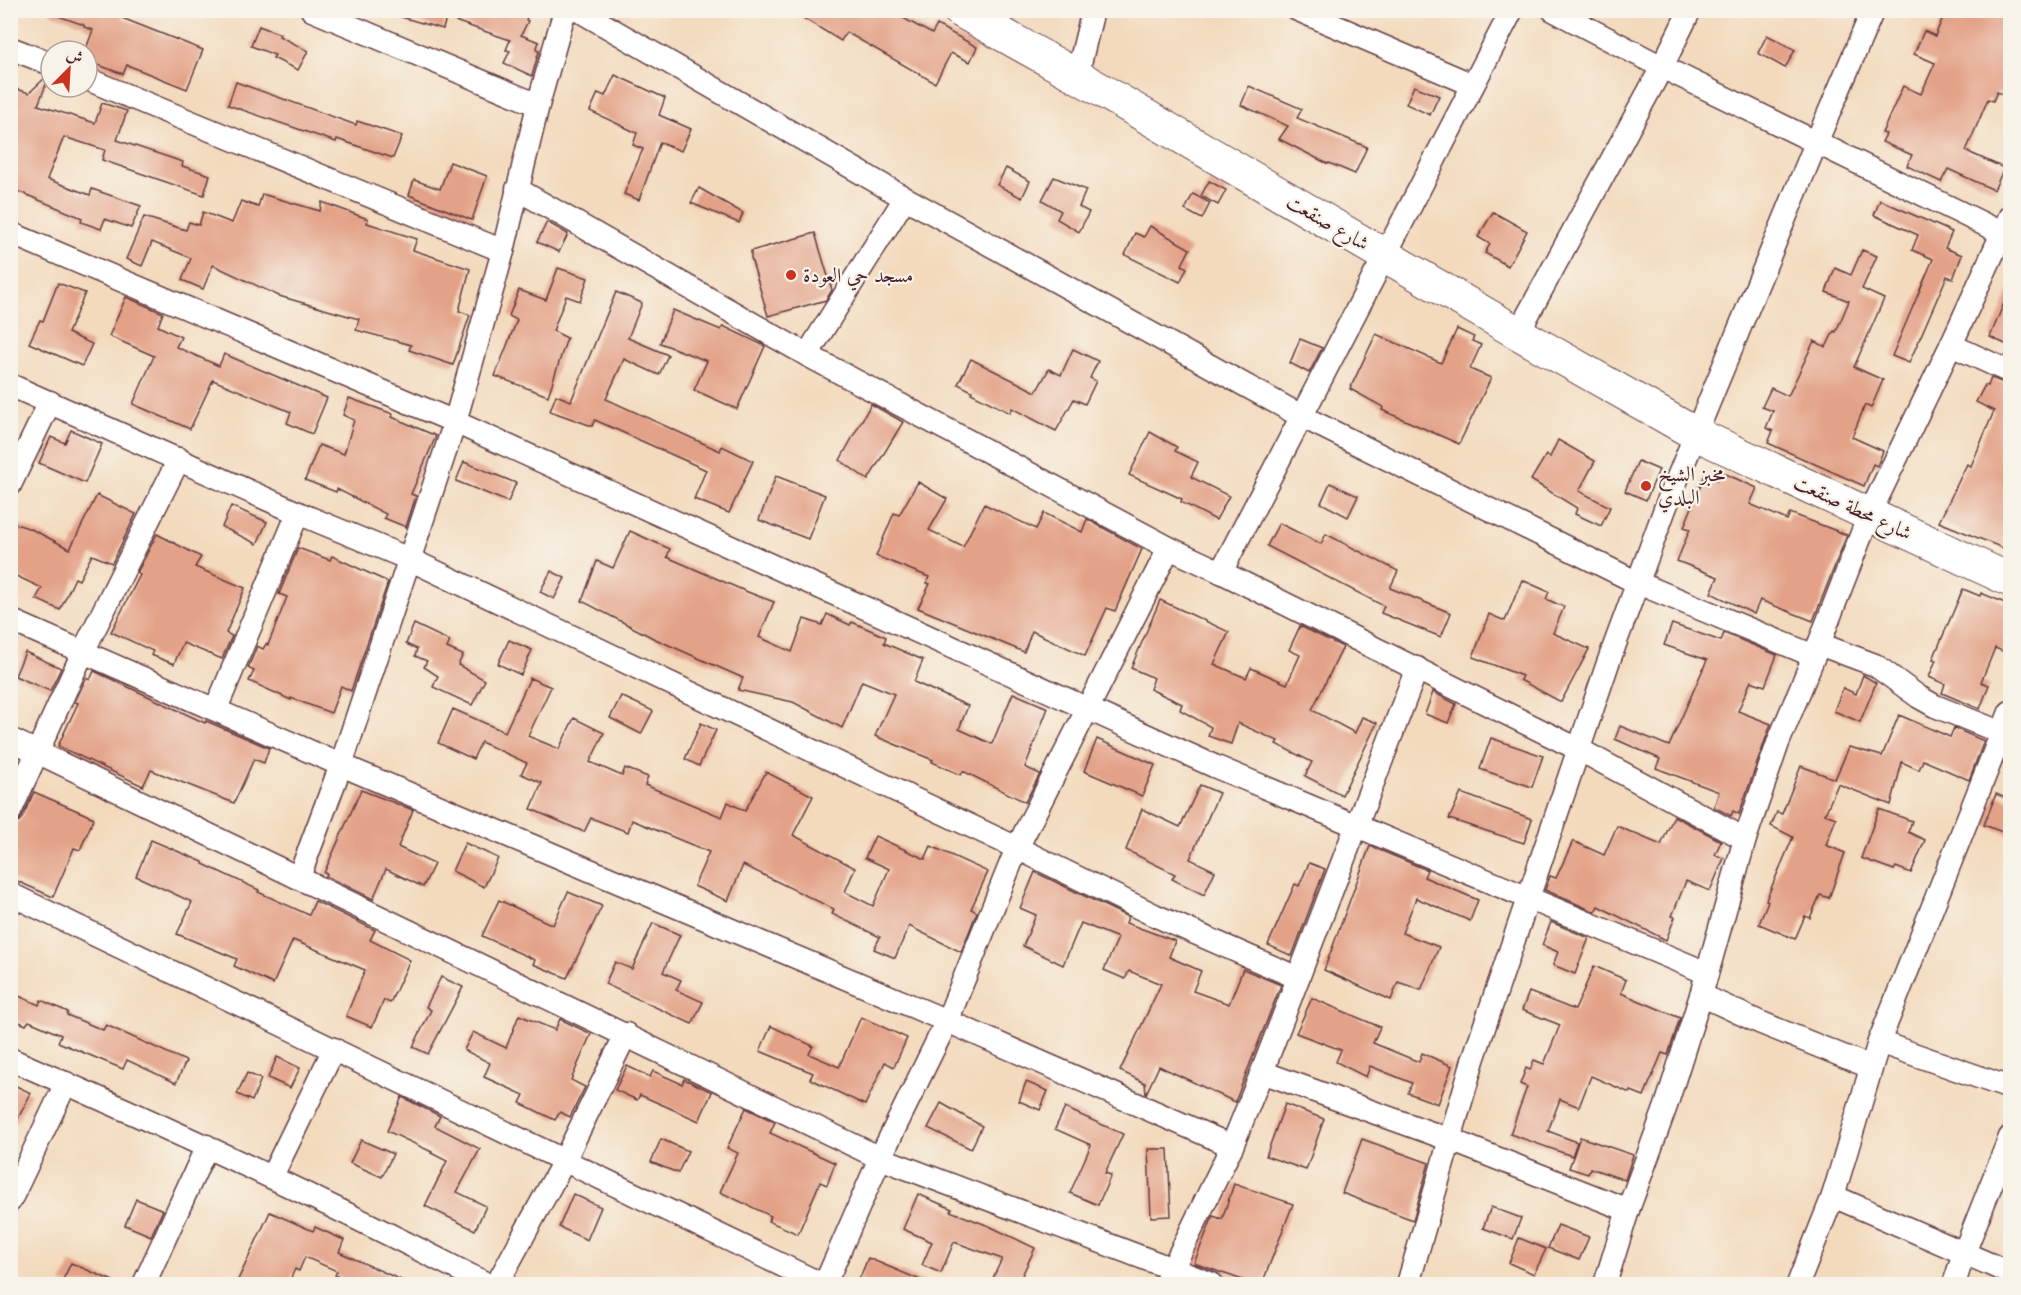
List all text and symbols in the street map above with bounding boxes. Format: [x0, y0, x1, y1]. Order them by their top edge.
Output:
north arrow [39, 39, 99, 99]
text: ش [63, 43, 86, 69]
street label: شارع صنقعت [1279, 188, 1374, 260]
place label: مسجد حي العودة [803, 262, 913, 291]
marker: مسجد حي العودة [784, 268, 798, 282]
place label: مخبز الشيخ البلدي [1658, 461, 1725, 513]
street label: شارع محطة صنقعت [1788, 468, 1916, 550]
marker: مخبز الشيخ البلدي [1639, 479, 1653, 493]

